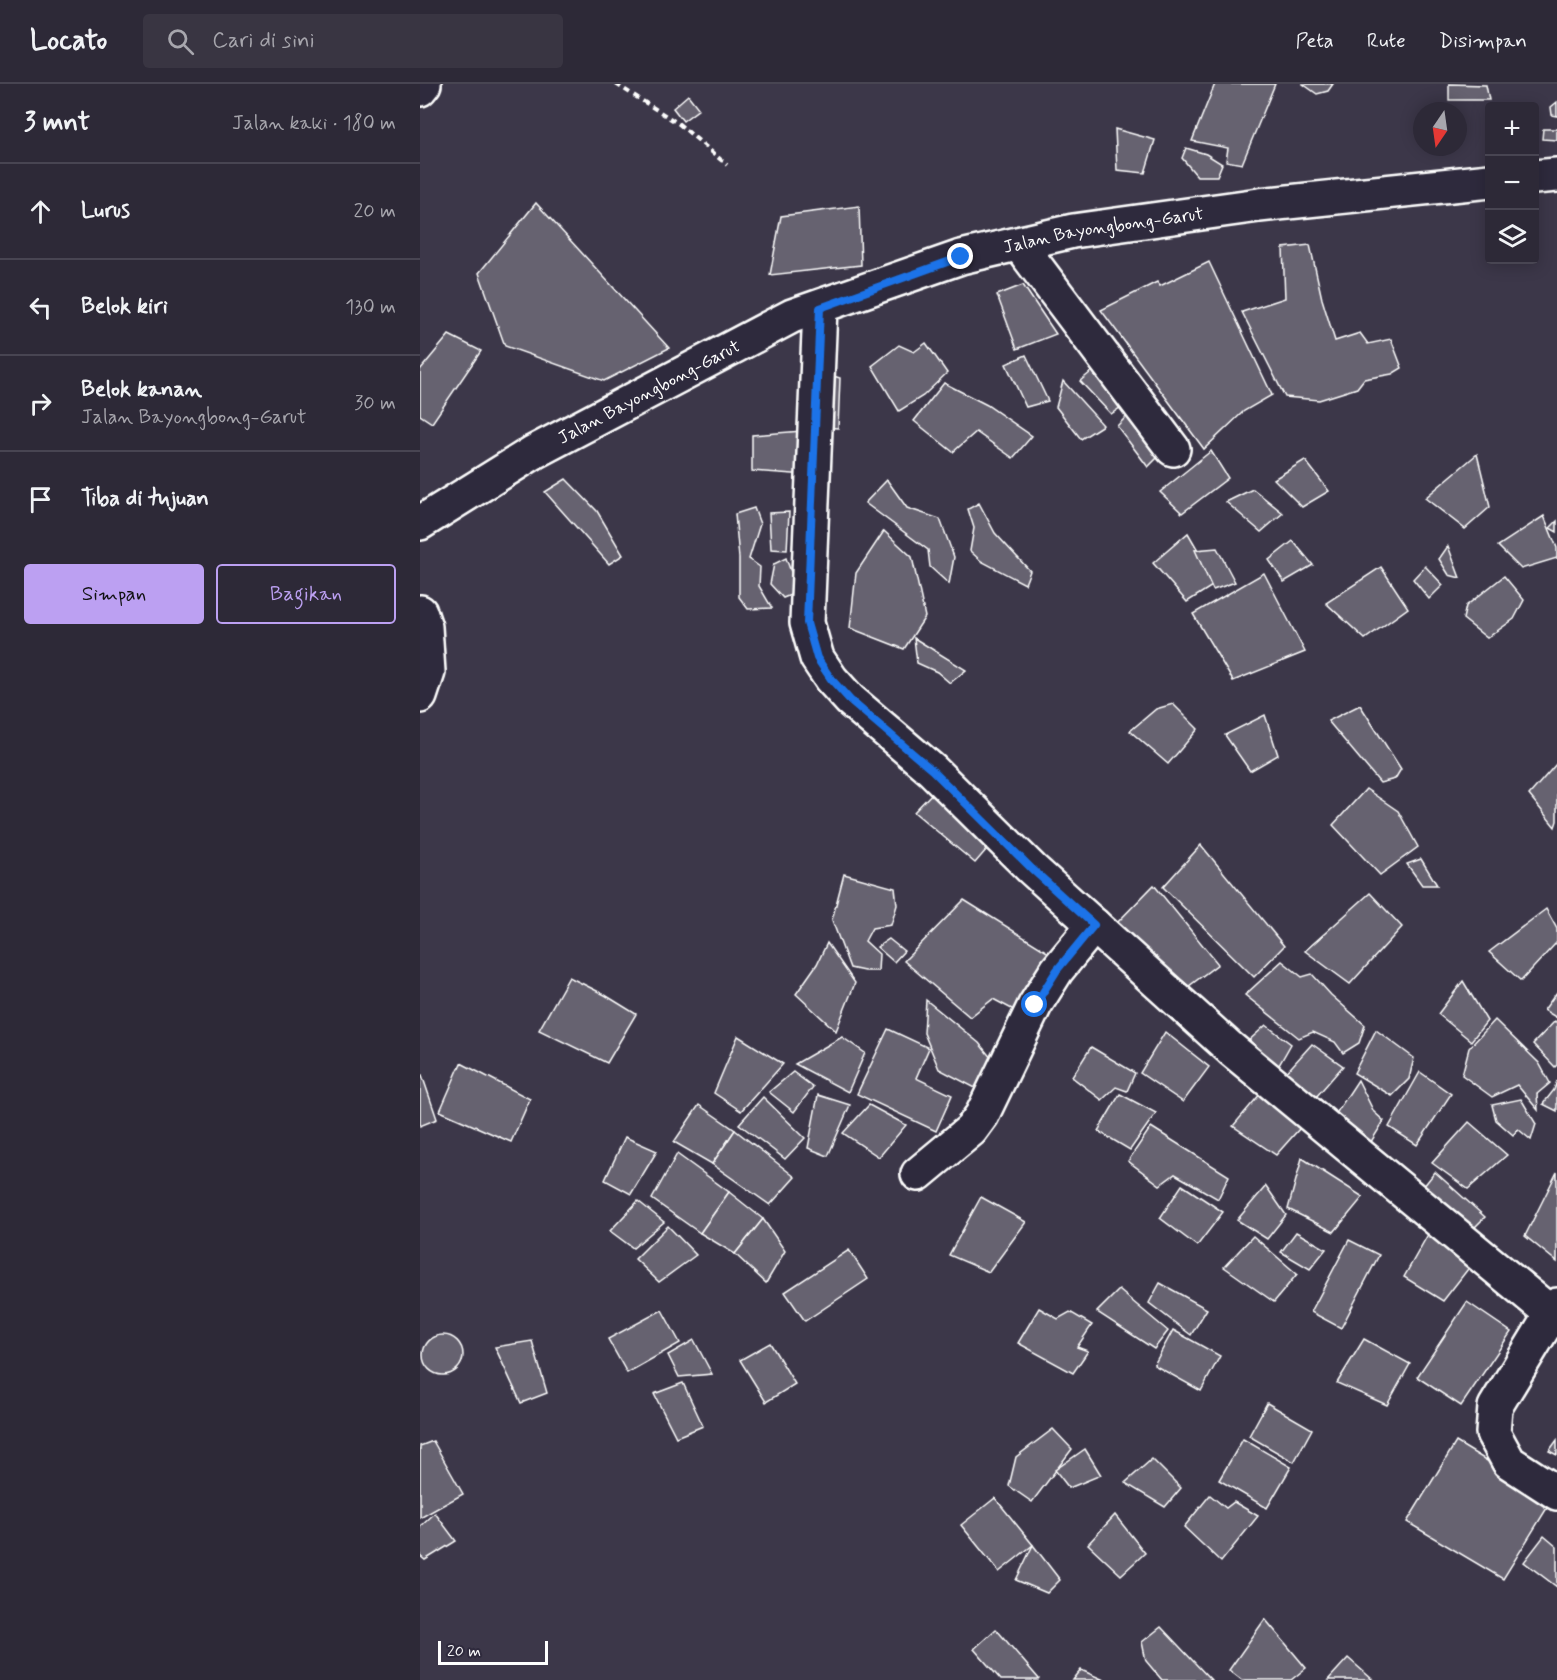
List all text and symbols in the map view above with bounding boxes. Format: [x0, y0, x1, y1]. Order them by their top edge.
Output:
search box [143, 14, 563, 68]
text: Locato [30, 23, 107, 60]
icon: search [164, 25, 197, 58]
text: Cari di sini [212, 27, 315, 55]
text: Peta [1296, 27, 1334, 55]
text: Rute [1367, 27, 1406, 55]
text: Disimpan [1439, 27, 1527, 55]
north arrow [1413, 102, 1467, 156]
map controls [1485, 102, 1539, 264]
button: + [1485, 102, 1539, 156]
text: 3 mnt [24, 106, 90, 140]
text: Jalan kaki · 180 m [232, 110, 396, 137]
button: − [1485, 156, 1539, 210]
icon: ahead [24, 195, 57, 228]
text: Lurus [81, 197, 130, 225]
text: 20 m [353, 198, 396, 225]
street label: Jalan Bayongbong-Garut [1001, 202, 1205, 260]
button: layers [1485, 210, 1539, 264]
route end [947, 243, 973, 269]
icon: left [24, 291, 57, 324]
text: Belok kiri [81, 293, 168, 321]
text: 130 m [345, 294, 396, 321]
street label: Jalan Bayongbong-Garut [554, 334, 745, 450]
text: Belok kanan [81, 376, 202, 404]
icon: right [24, 387, 57, 420]
text: 30 m [354, 390, 396, 417]
text: Jalan Bayongbong-Garut [81, 404, 306, 431]
icon: arrive [24, 483, 57, 516]
text: Tiba di tujuan [81, 485, 209, 513]
button: Simpan [24, 564, 204, 624]
button: Bagikan [216, 564, 396, 624]
route start [1021, 991, 1047, 1017]
scale bar [438, 1638, 548, 1666]
text: 20 m [447, 1641, 481, 1662]

